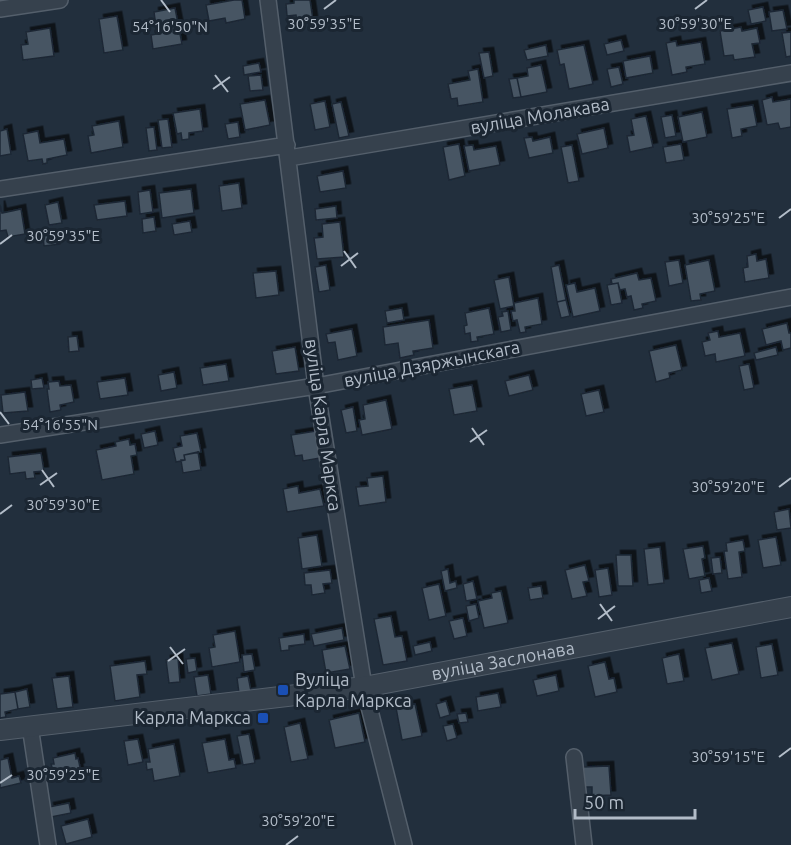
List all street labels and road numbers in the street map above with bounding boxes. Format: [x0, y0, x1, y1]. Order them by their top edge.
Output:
street label: вуліца Молакава [469, 93, 611, 137]
street label: вуліца Дзяржынскага [342, 336, 522, 390]
street label: вуліца Карла Маркса [302, 337, 346, 512]
street label: вуліца Заслонава [430, 637, 576, 683]

